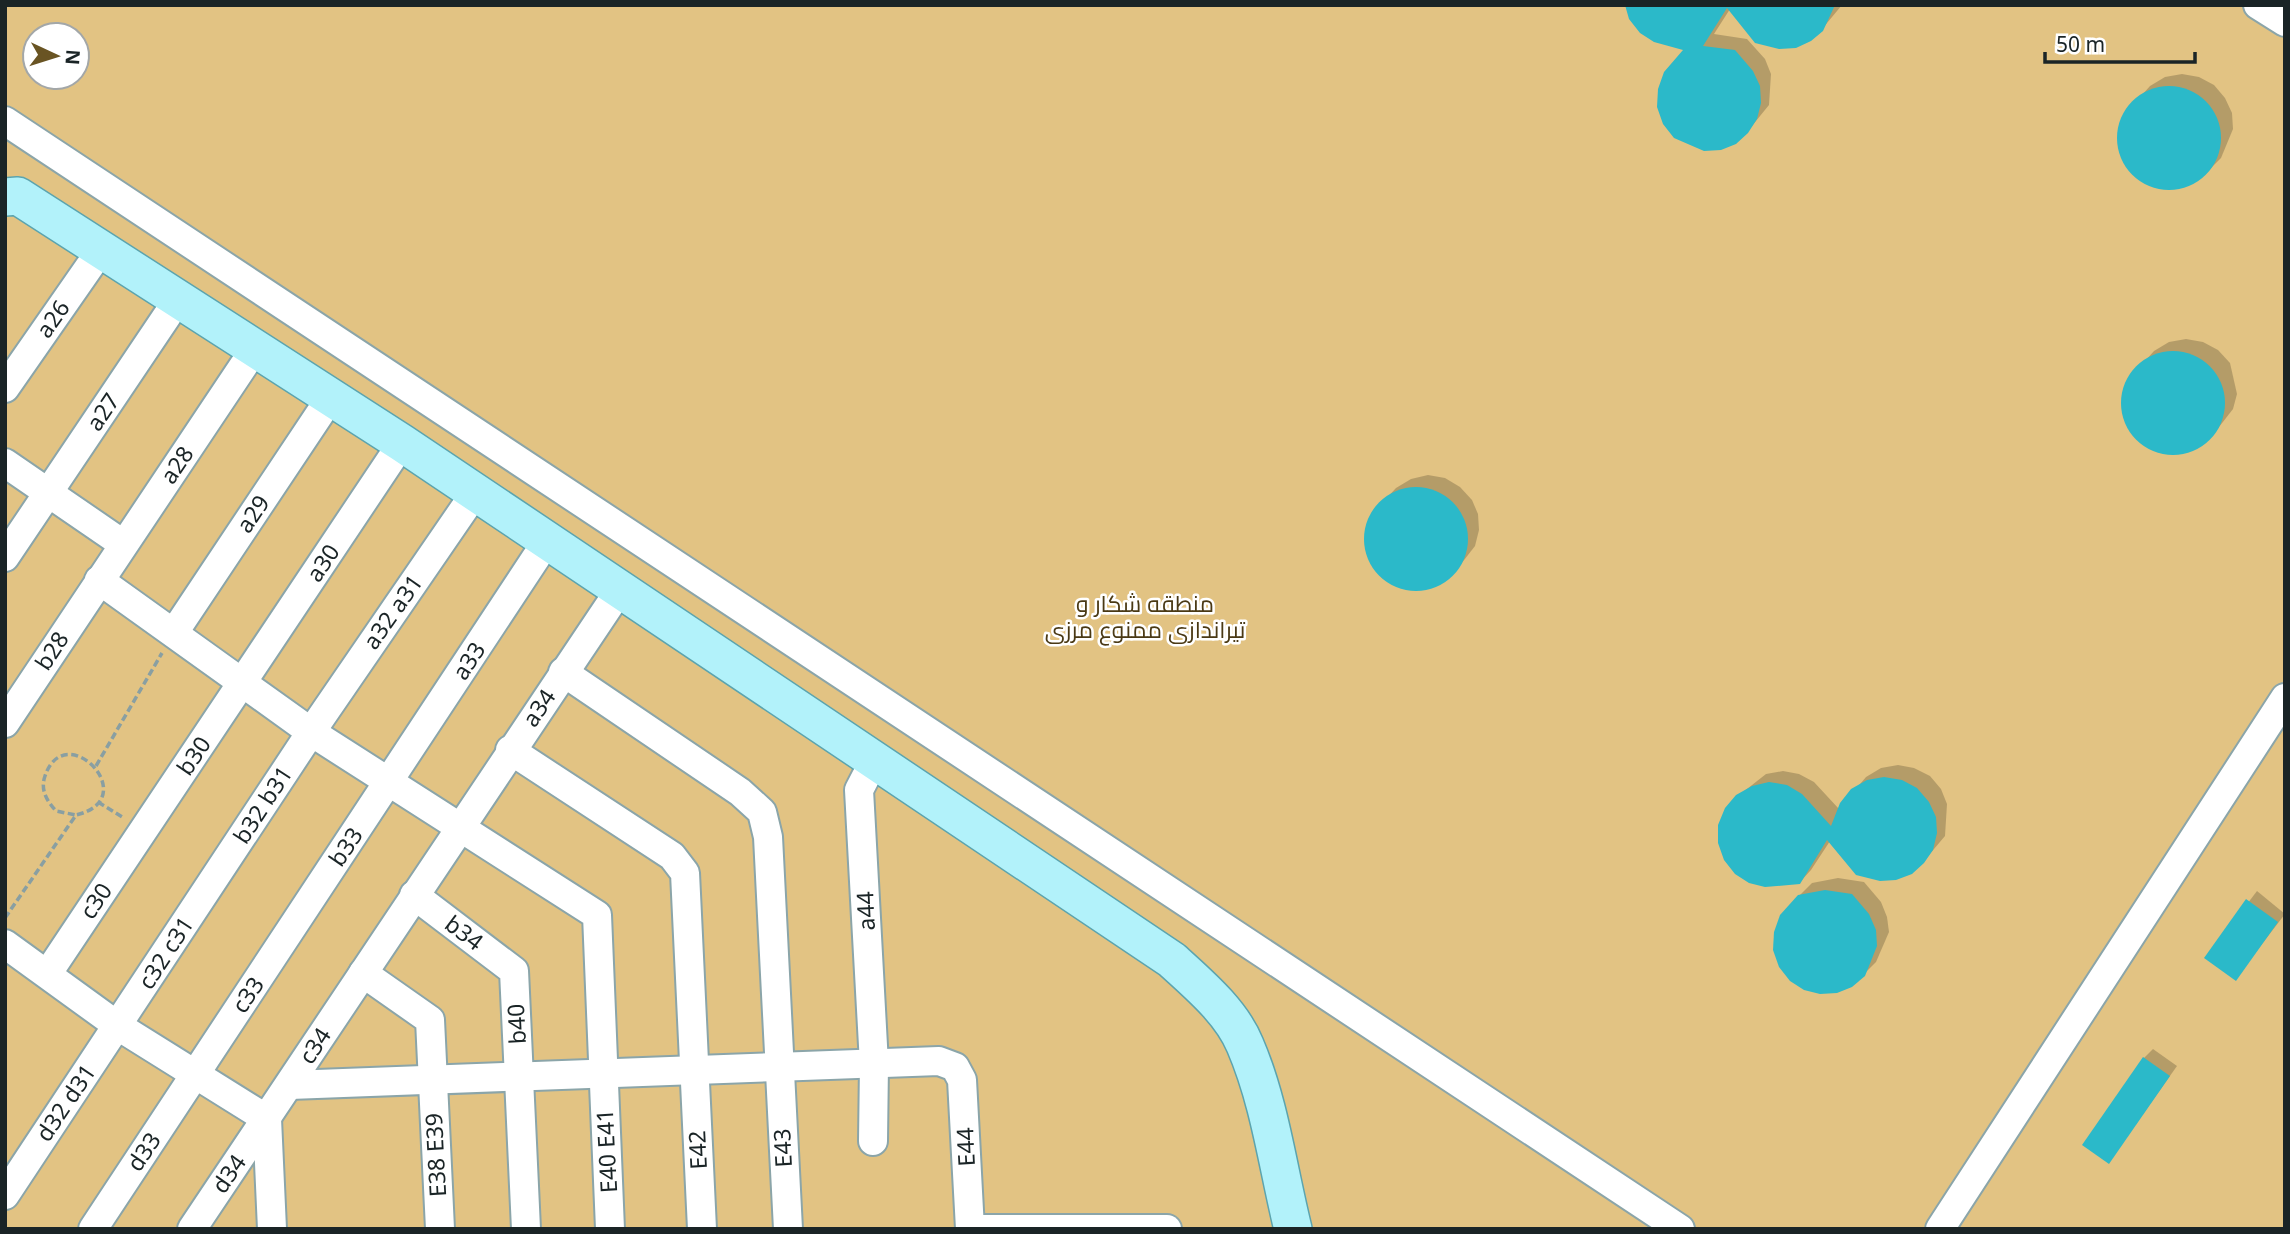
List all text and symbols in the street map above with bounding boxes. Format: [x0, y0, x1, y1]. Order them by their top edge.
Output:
north arrow [21, 21, 91, 91]
scale bar [2045, 21, 2196, 65]
text: 50 m [2056, 30, 2105, 58]
text: N [59, 49, 86, 66]
street label: a26 [28, 293, 77, 344]
street label: a27 [78, 386, 126, 437]
street label: a28 [152, 439, 200, 490]
street label: a29 [228, 488, 276, 539]
street label: a30 [298, 537, 346, 588]
street label: a32 a31 [355, 568, 429, 655]
park label: منطقه شکار و تیراندازی ممنوع مرزی [1045, 587, 1245, 646]
street label: b28 [27, 625, 76, 676]
street label: a33 [444, 635, 492, 686]
street label: a34 [514, 682, 562, 733]
street label: b30 [169, 730, 218, 781]
street label: b32 b31 [225, 759, 299, 850]
street label: b33 [321, 821, 370, 872]
street label: c30 [71, 876, 119, 925]
street label: a44 [848, 891, 882, 931]
street label: b34 [439, 907, 490, 957]
street label: c32 c31 [130, 910, 201, 995]
street label: c33 [223, 970, 271, 1019]
street label: b40 [499, 1003, 533, 1045]
street label: c34 [291, 1021, 338, 1070]
street label: d32 d31 [28, 1057, 103, 1147]
street label: E40 E41 [588, 1108, 624, 1194]
street label: E38 E39 [417, 1112, 453, 1198]
street label: d33 [119, 1126, 168, 1177]
street label: E44 [948, 1127, 982, 1167]
street label: E43 [765, 1128, 799, 1168]
street label: E42 [680, 1130, 714, 1170]
street label: d34 [203, 1148, 253, 1199]

